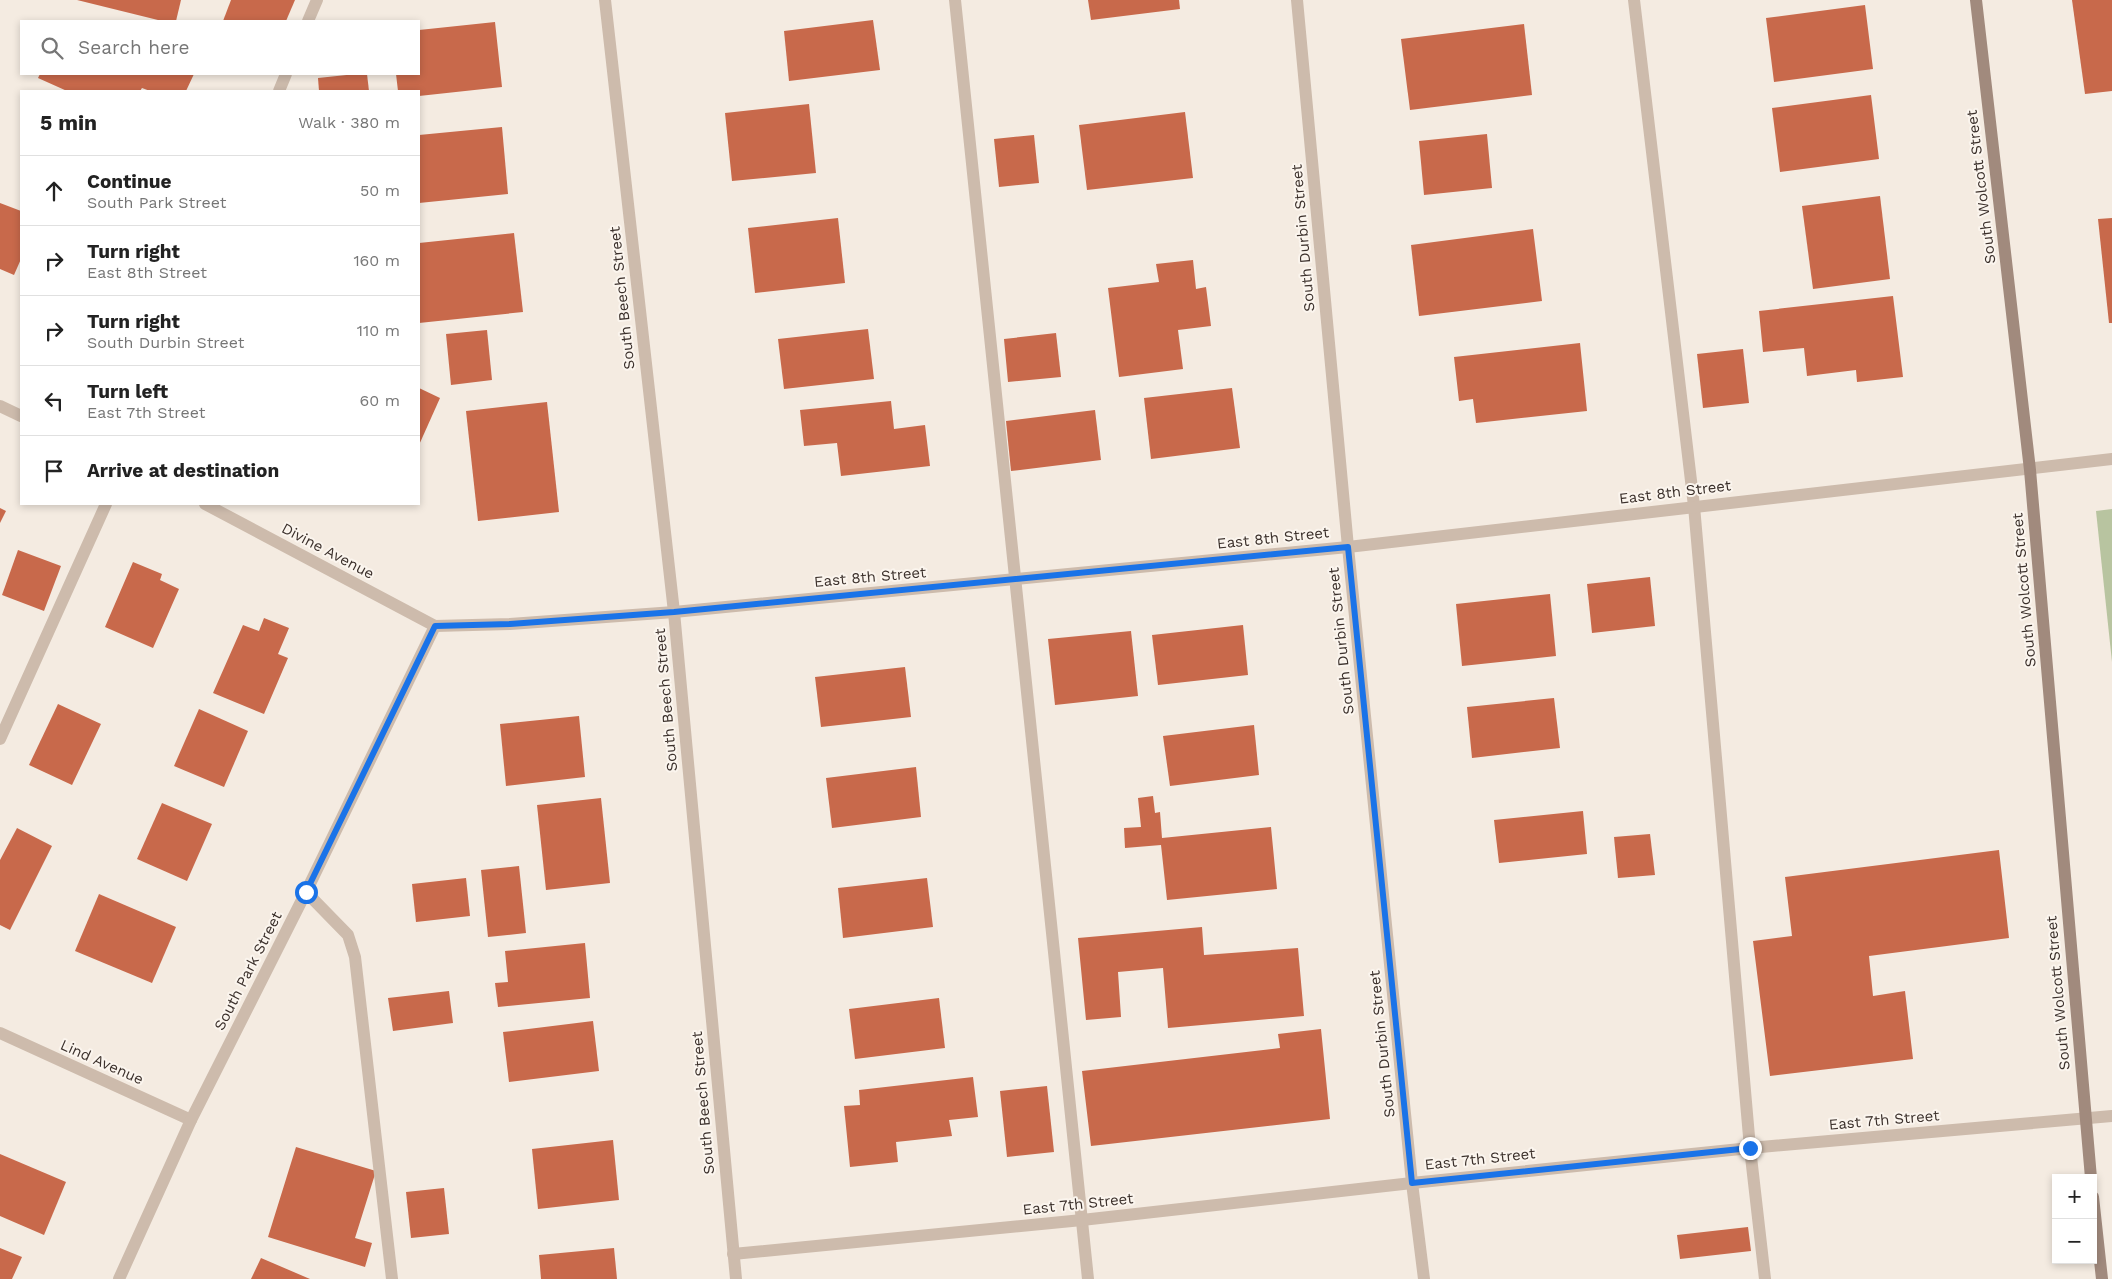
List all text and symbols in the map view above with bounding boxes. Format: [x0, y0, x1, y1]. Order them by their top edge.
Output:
search box [20, 20, 420, 75]
icon: search [38, 34, 66, 62]
text: Search here [78, 36, 189, 59]
street label: South Wolcott Street [1963, 108, 1999, 265]
text: 5 min [40, 110, 97, 135]
text: Walk · 380 m [298, 113, 400, 132]
street label: South Durbin Street [1288, 163, 1318, 312]
text: Continue [87, 170, 171, 193]
icon: ahead [40, 177, 68, 205]
text: 50 m [360, 181, 400, 200]
text: South Park Street [87, 193, 226, 212]
street label: South Beech Street [605, 225, 638, 370]
text: Turn right [87, 240, 180, 263]
icon: right [40, 247, 68, 275]
text: 160 m [353, 251, 400, 270]
text: East 8th Street [87, 263, 207, 282]
text: Turn right [87, 310, 180, 333]
icon: right [40, 317, 68, 345]
text: 110 m [357, 321, 400, 340]
text: South Durbin Street [87, 333, 245, 352]
text: Turn left [87, 380, 168, 403]
icon: left [40, 387, 68, 415]
text: 60 m [360, 391, 400, 410]
text: East 7th Street [87, 403, 205, 422]
icon: arrive [40, 457, 68, 485]
text: Arrive at destination [87, 459, 279, 482]
street label: East 8th Street [1618, 476, 1733, 508]
street label: South Wolcott Street [2008, 511, 2040, 668]
street label: Divine Avenue [279, 519, 377, 583]
street label: East 8th Street [1216, 523, 1331, 553]
street label: East 8th Street [813, 563, 927, 591]
street label: South Durbin Street [1324, 566, 1358, 715]
street label: South Beech Street [651, 627, 681, 772]
route start [295, 881, 318, 904]
street label: South Park Street [210, 908, 286, 1033]
street label: South Wolcott Street [2042, 914, 2074, 1071]
street label: South Durbin Street [1365, 969, 1399, 1118]
street label: South Beech Street [688, 1030, 718, 1175]
street label: Lind Avenue [58, 1036, 146, 1088]
street label: East 7th Street [1828, 1106, 1941, 1134]
route end [1739, 1137, 1762, 1160]
street label: East 7th Street [1424, 1144, 1537, 1174]
map controls [2052, 1174, 2097, 1264]
button: + [2052, 1174, 2097, 1219]
street label: East 7th Street [1022, 1189, 1135, 1219]
button: − [2052, 1219, 2097, 1264]

